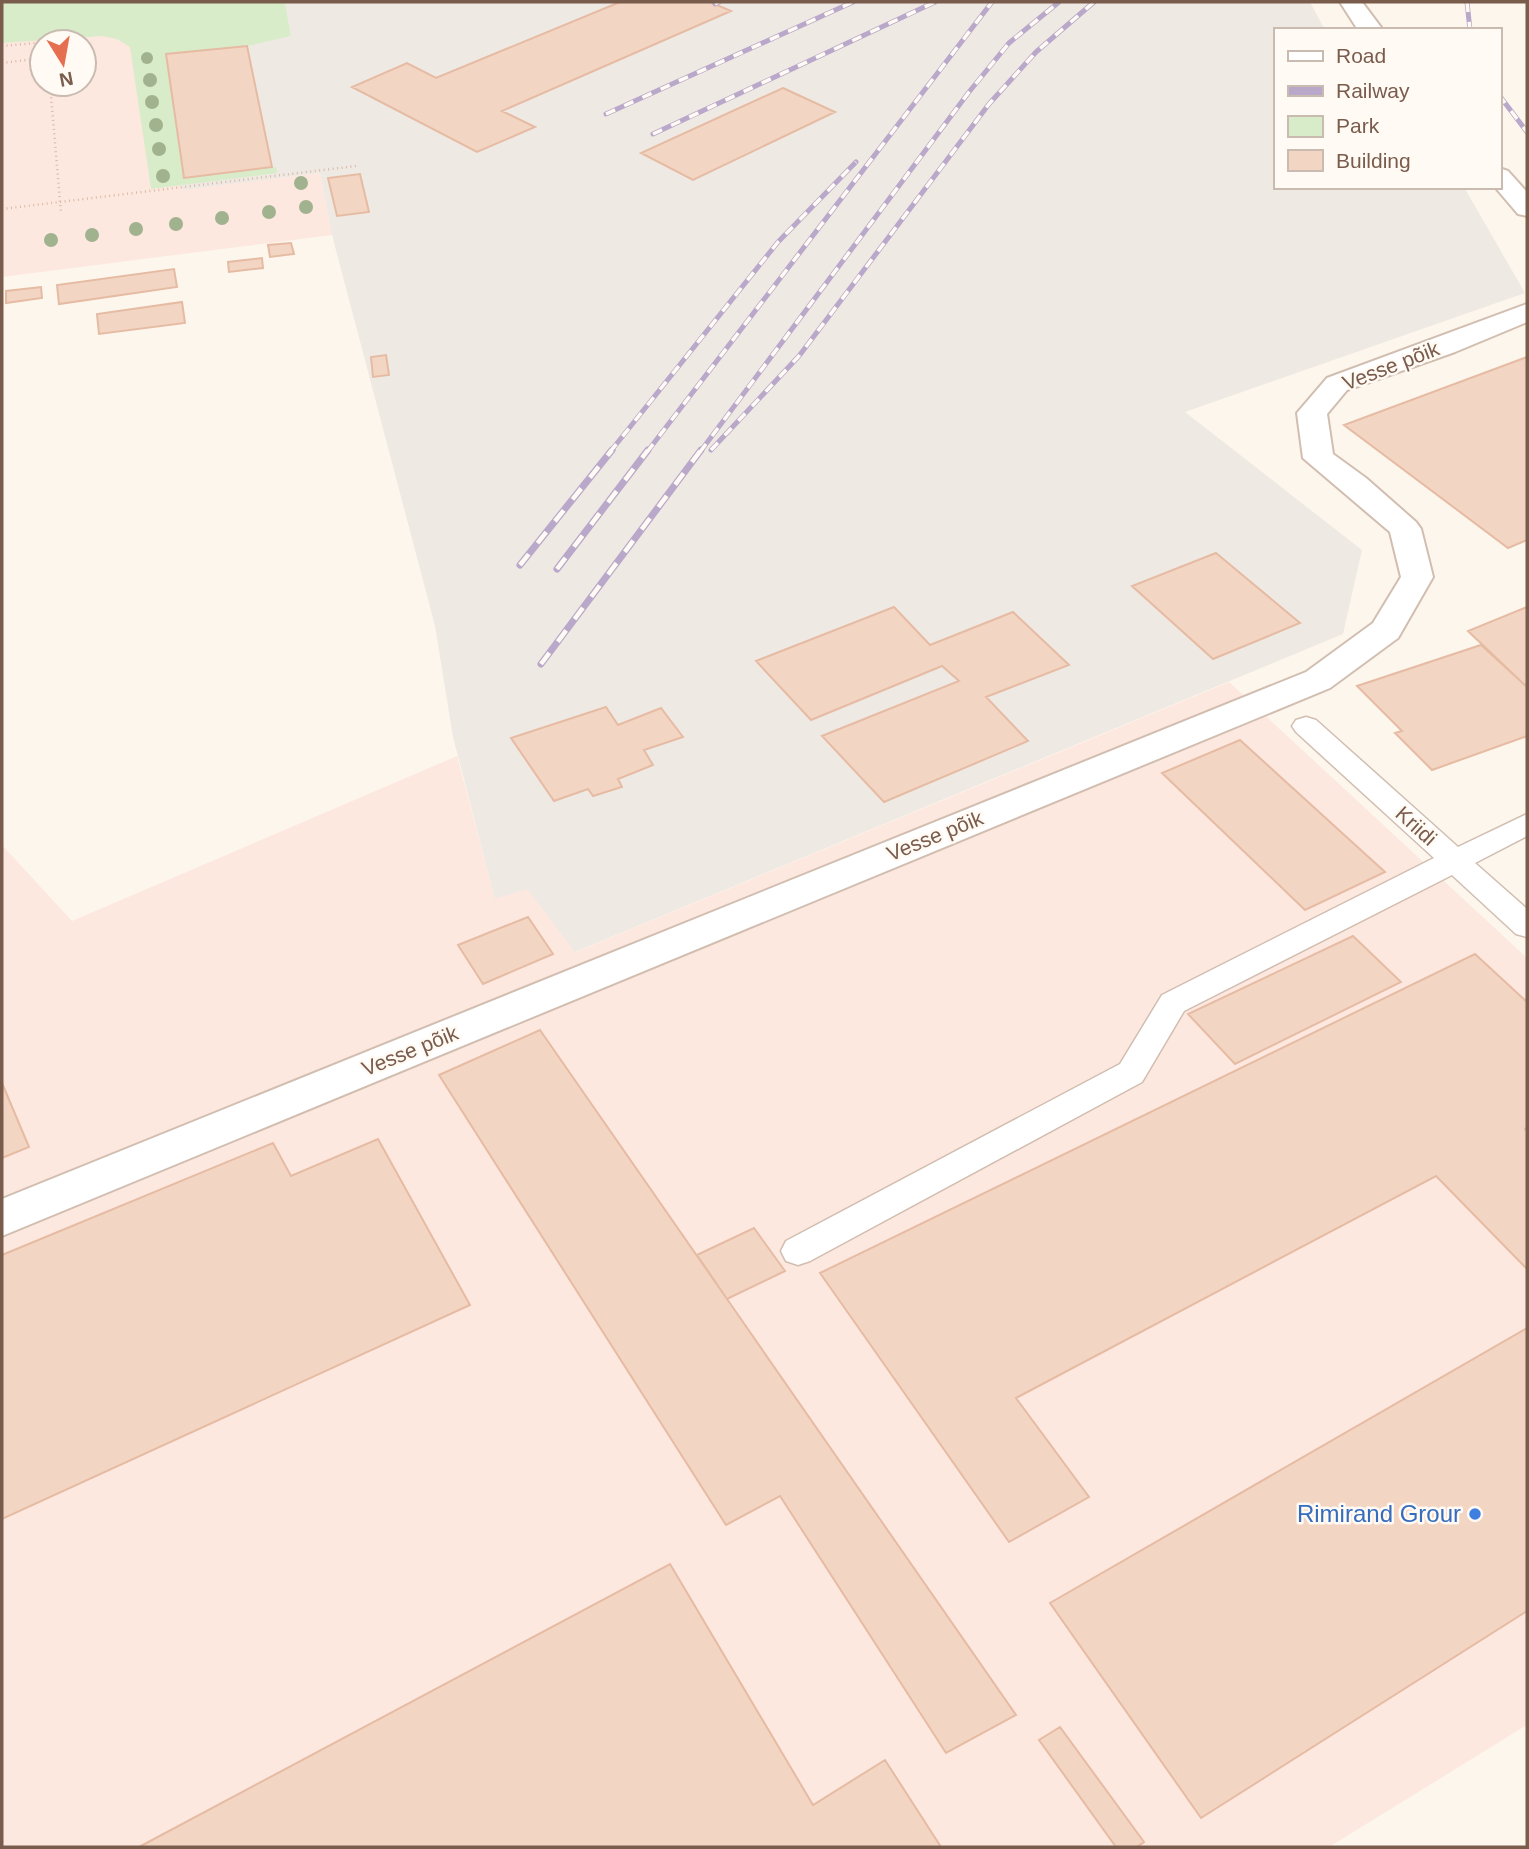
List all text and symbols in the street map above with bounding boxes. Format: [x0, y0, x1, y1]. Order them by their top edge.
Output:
north arrow [28, 28, 98, 98]
legend [1274, 28, 1501, 189]
text: Road [1336, 44, 1386, 67]
text: N [57, 68, 75, 91]
text: Railway [1336, 79, 1410, 102]
text: Park [1336, 114, 1380, 137]
text: Building [1336, 149, 1411, 172]
street label: Vesse põik [1339, 336, 1443, 394]
street label: Kriidi [1391, 801, 1441, 850]
street label: Vesse põik [883, 806, 987, 865]
street label: Vesse põik [358, 1021, 462, 1080]
place label: Rimirand Grour [1297, 1500, 1461, 1527]
marker: Rimirand Grour [1467, 1506, 1483, 1522]

